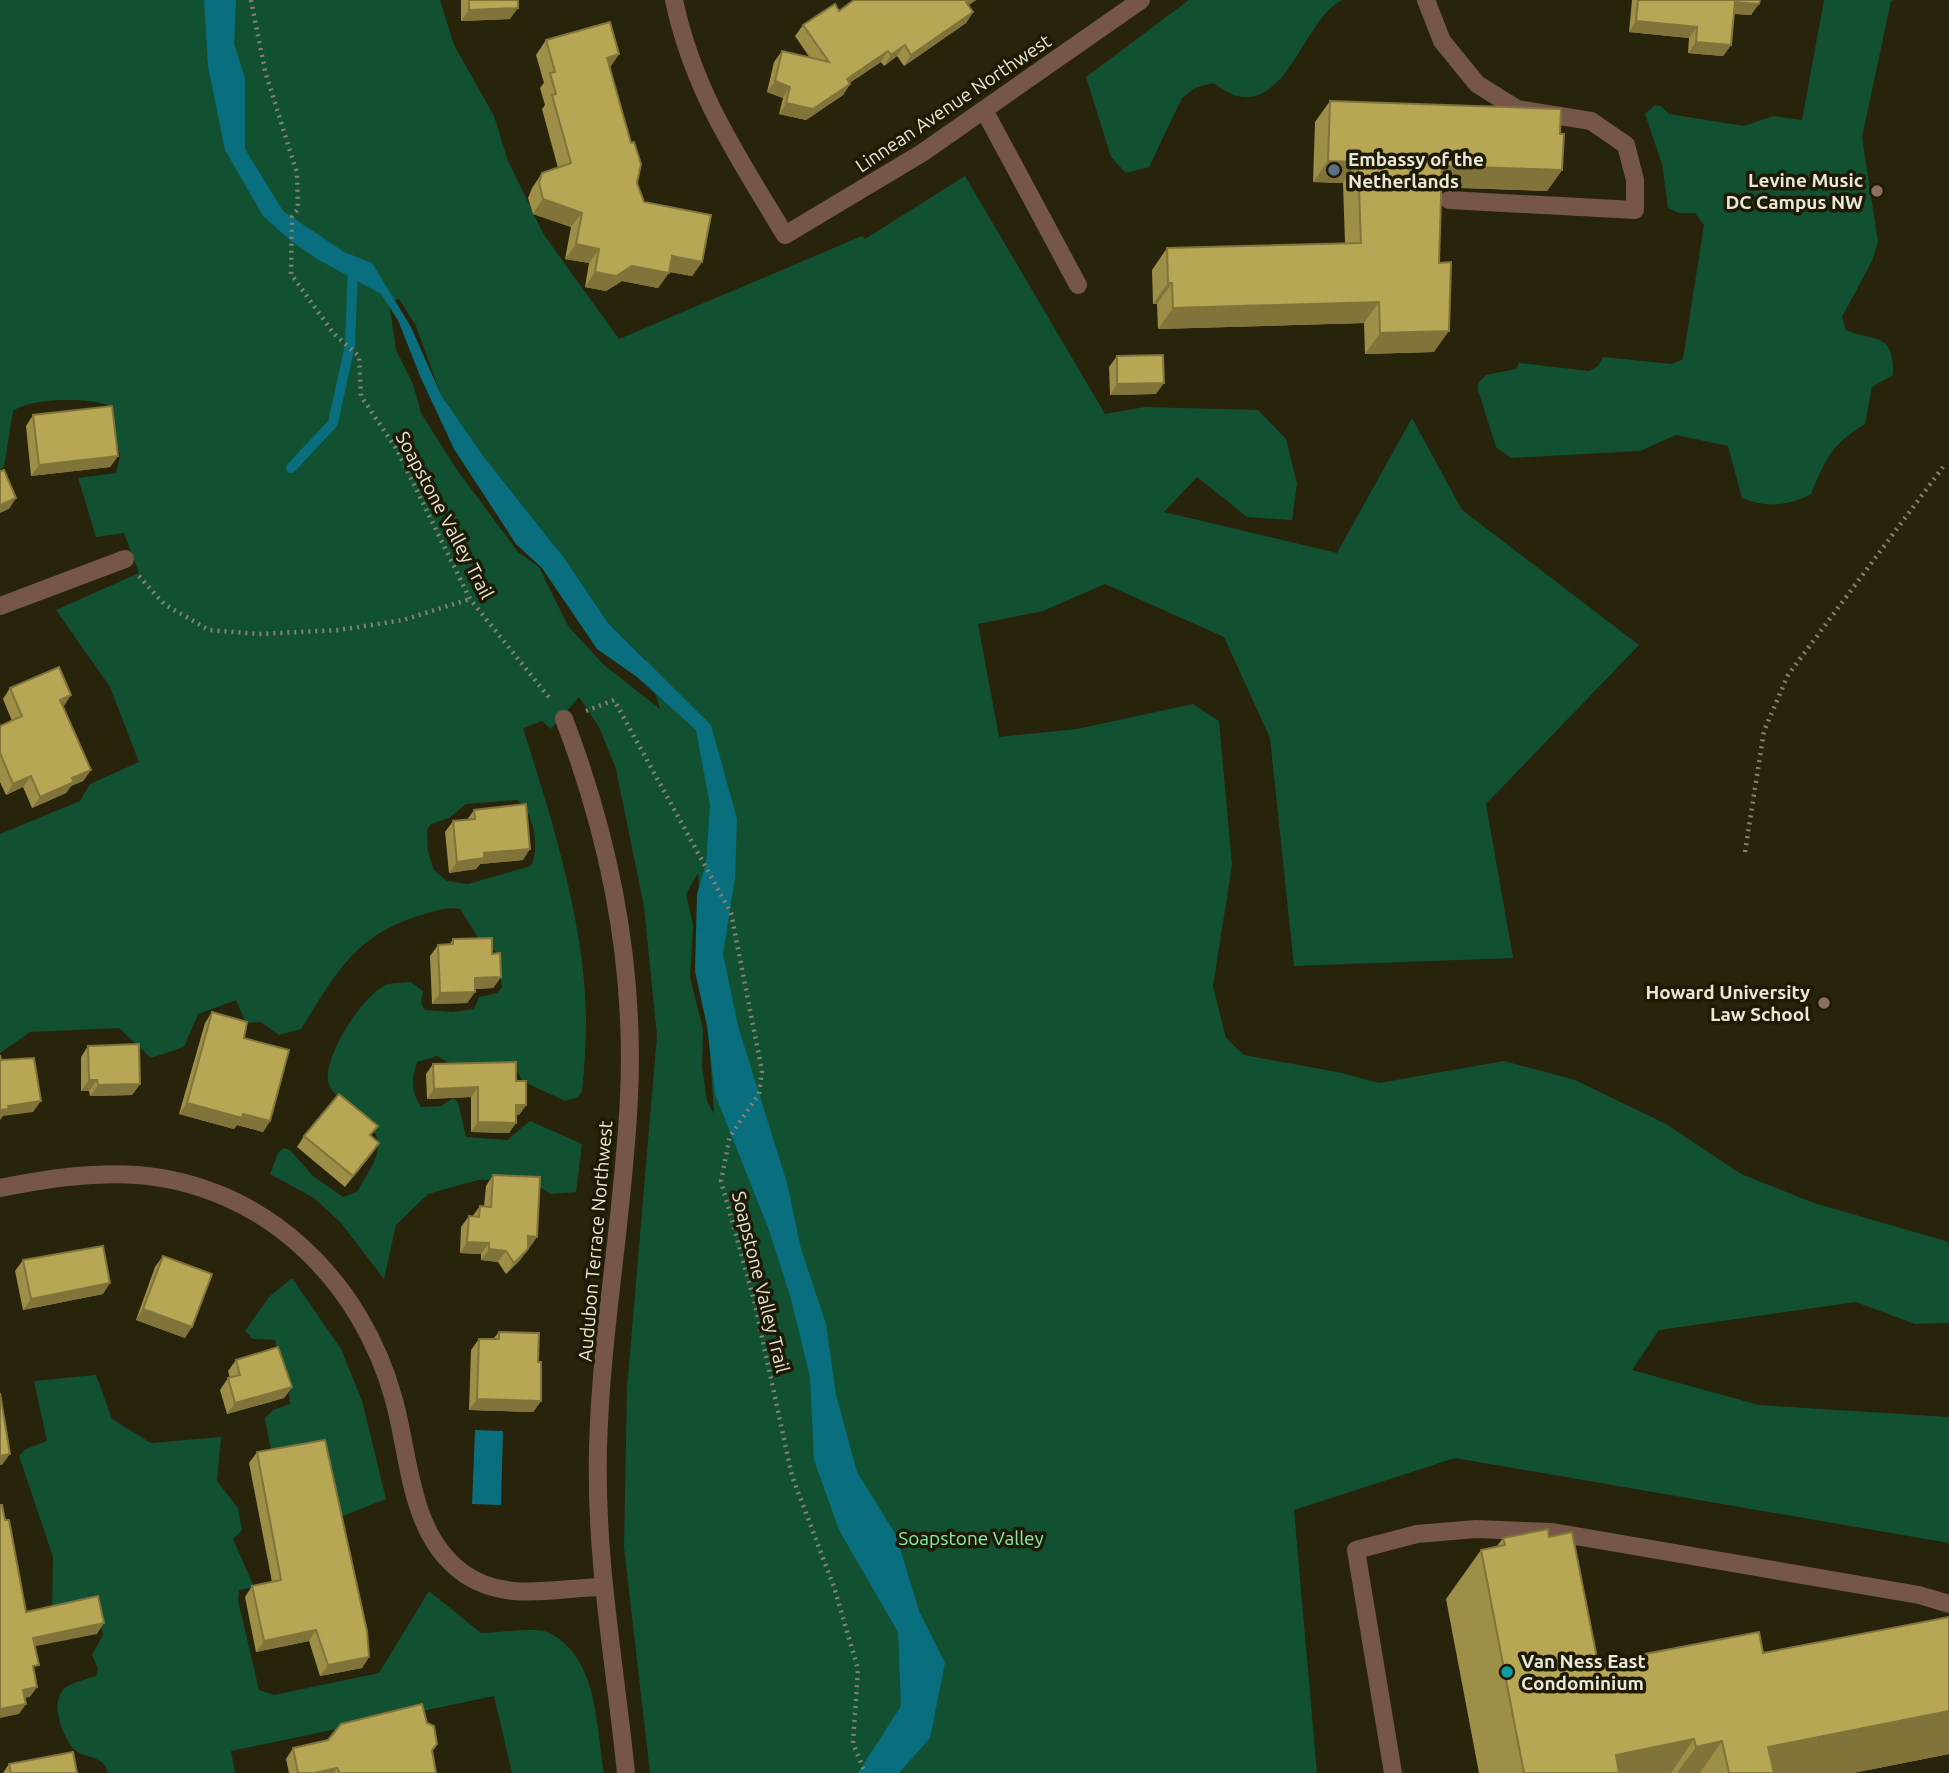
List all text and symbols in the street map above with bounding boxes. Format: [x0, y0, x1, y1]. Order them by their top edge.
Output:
street label: Linnean Avenue Northwest [851, 29, 1055, 177]
place label: Embassy of the Netherlands [1348, 148, 1484, 192]
marker: Embassy of the Netherlands [1326, 162, 1342, 178]
place label: Levine Music DC Campus NW [1725, 169, 1863, 213]
marker: Levine Music DC Campus NW [1869, 183, 1885, 199]
street label: Soapstone Valley Trail [392, 428, 498, 602]
place label: Howard University Law School [1646, 981, 1810, 1025]
marker: Howard University Law School [1816, 995, 1832, 1011]
street label: Audubon Terrace Northwest [574, 1119, 617, 1362]
street label: Soapstone Valley Trail [728, 1189, 794, 1375]
park label: Soapstone Valley [898, 1527, 1044, 1549]
place label: Van Ness East Condominium [1521, 1650, 1646, 1694]
marker: Van Ness East Condominium [1499, 1664, 1515, 1680]

